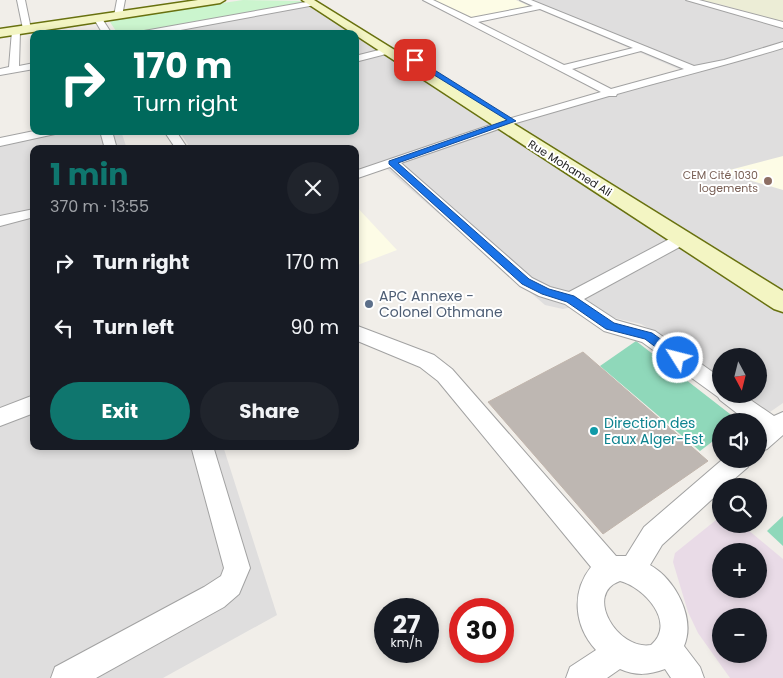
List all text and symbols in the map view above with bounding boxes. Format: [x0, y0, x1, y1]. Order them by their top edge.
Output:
pin [394, 39, 436, 81]
text: 170 m [133, 41, 232, 90]
icon: arrive [401, 46, 429, 74]
icon: right [50, 50, 115, 115]
text: Turn right [133, 88, 238, 119]
street label: Rue Mohamed Ali [525, 136, 615, 200]
text: 1 min [50, 153, 128, 196]
button: close [287, 162, 339, 214]
place label: CEM Cité 1030 logements [683, 167, 758, 196]
marker: CEM Cité 1030 logements [762, 175, 774, 187]
text: 370 m · 13:55 [50, 195, 149, 218]
icon: right [50, 249, 78, 277]
text: Turn right [93, 249, 189, 276]
text: 170 m [286, 249, 339, 276]
place label: APC Annexe - Colonel Othmane [379, 286, 503, 322]
marker: APC Annexe - Colonel Othmane [363, 298, 375, 310]
icon: left [50, 314, 78, 342]
text: Turn left [93, 314, 174, 341]
text: 90 m [290, 314, 339, 341]
position arrow [651, 331, 703, 383]
north arrow [712, 348, 768, 402]
map controls [712, 348, 767, 663]
button: Exit [50, 382, 190, 440]
button: Share [200, 382, 339, 440]
place label: Direction des Eaux Alger-Est [604, 413, 704, 449]
button: sound [712, 413, 767, 468]
marker: Direction des Eaux Alger-Est [588, 425, 600, 437]
button: search [712, 478, 767, 533]
button: + [712, 543, 767, 598]
speed limit sign: 30 [449, 598, 514, 663]
text: 27 [393, 607, 420, 642]
button: − [712, 608, 767, 663]
text: km/h [391, 634, 422, 651]

